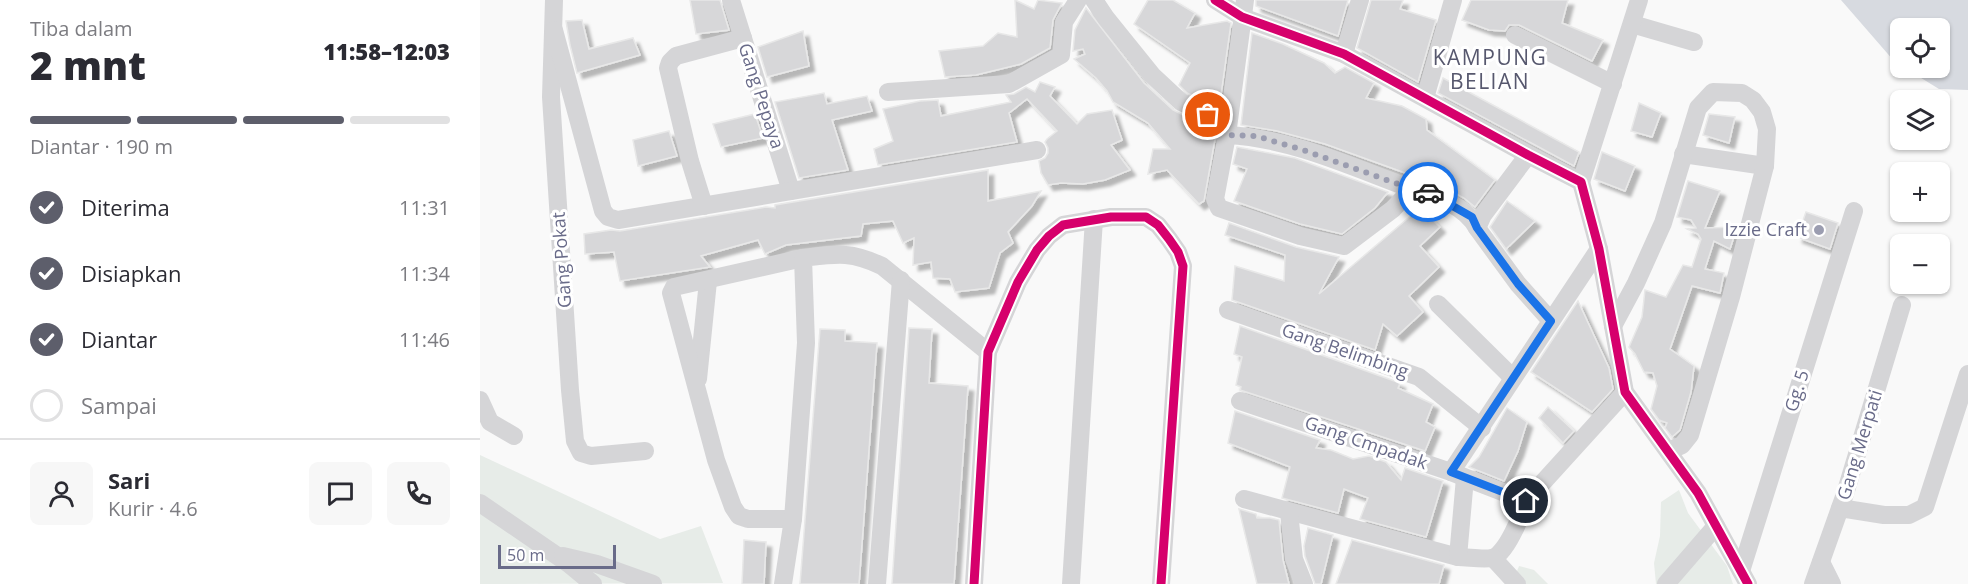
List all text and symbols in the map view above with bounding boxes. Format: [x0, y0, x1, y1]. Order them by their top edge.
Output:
text: Tiba dalam [30, 15, 133, 42]
map controls [1890, 18, 1950, 294]
button: locate [1890, 18, 1950, 78]
text: 11:58–12:03 [323, 36, 450, 66]
text: 2 mnt [30, 38, 146, 91]
street label: Gang Pepaya [734, 40, 790, 151]
district label: KAMPUNG BELIAN [1433, 43, 1547, 95]
pin [1182, 89, 1233, 140]
button: layers [1890, 90, 1950, 150]
icon: bag [1191, 98, 1224, 131]
text: Diantar · 190 m [30, 133, 173, 160]
courier [1398, 162, 1458, 222]
button: + [1890, 162, 1950, 222]
icon: car [1412, 176, 1445, 209]
icon: check [30, 191, 63, 224]
text: Diterima [81, 192, 170, 222]
text: 11:31 [399, 194, 450, 221]
street label: Gang Pokat [546, 211, 576, 309]
place label: Izzie Craft [1725, 217, 1807, 241]
marker: Izzie Craft [1812, 223, 1826, 237]
button: − [1890, 234, 1950, 294]
icon: check [30, 257, 63, 290]
text: Disiapkan [81, 258, 182, 288]
text: 11:34 [399, 260, 450, 287]
street label: Gang Belimbing [1279, 317, 1412, 383]
icon: check [30, 323, 63, 356]
text: Diantar [81, 324, 157, 354]
text: 11:46 [399, 326, 450, 353]
street label: Gg. 5 [1778, 367, 1814, 415]
street label: Gang Merpati [1831, 387, 1887, 503]
text: Sampai [81, 390, 157, 420]
street label: Gang Cmpadak [1302, 410, 1431, 474]
button: person [30, 462, 93, 525]
button: chat [309, 462, 372, 525]
button: phone [387, 462, 450, 525]
text: Sari [108, 465, 150, 495]
pin [1500, 475, 1551, 526]
icon: home [1509, 484, 1542, 517]
text: Kurir · 4.6 [108, 495, 198, 522]
scale bar [498, 542, 616, 570]
text: 50 m [507, 544, 544, 566]

